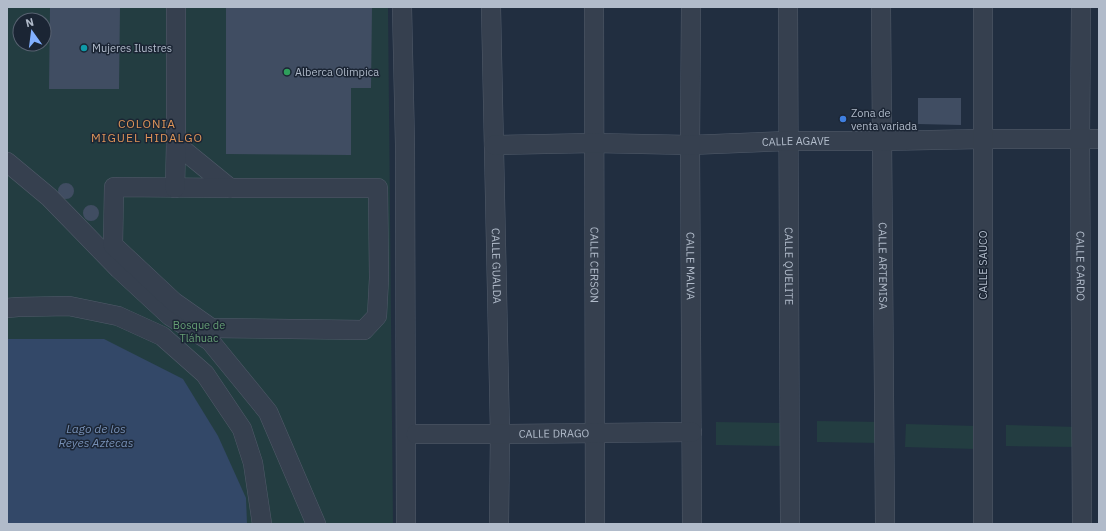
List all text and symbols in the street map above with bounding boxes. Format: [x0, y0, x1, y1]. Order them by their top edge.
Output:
north arrow [12, 12, 52, 52]
text: N [24, 15, 35, 30]
place label: Mujeres Ilustres [92, 41, 172, 55]
marker: Mujeres Ilustres [79, 43, 89, 53]
place label: Alberca Olimpica [295, 65, 379, 79]
marker: Alberca Olimpica [282, 67, 292, 77]
place label: Zona de venta variada [851, 106, 917, 133]
marker: Zona de venta variada [838, 114, 848, 124]
district label: COLONIA MIGUEL HIDALGO [91, 116, 203, 145]
street label: CALLE AGAVE [761, 134, 830, 149]
street label: CALLE ARTEMISA [876, 222, 890, 310]
street label: CALLE CERSON [587, 227, 602, 303]
street label: CALLE QUELITE [782, 227, 796, 305]
street label: CALLE GUALDA [489, 228, 504, 304]
street label: CALLE SAUCO [976, 230, 990, 300]
street label: CALLE CARDO [1073, 231, 1088, 301]
street label: CALLE MALVA [683, 232, 698, 300]
park label: Bosque de Tláhuac [173, 318, 225, 345]
water label: Lago de los Reyes Aztecas [59, 421, 134, 450]
street label: CALLE DRAGO [519, 426, 590, 441]

